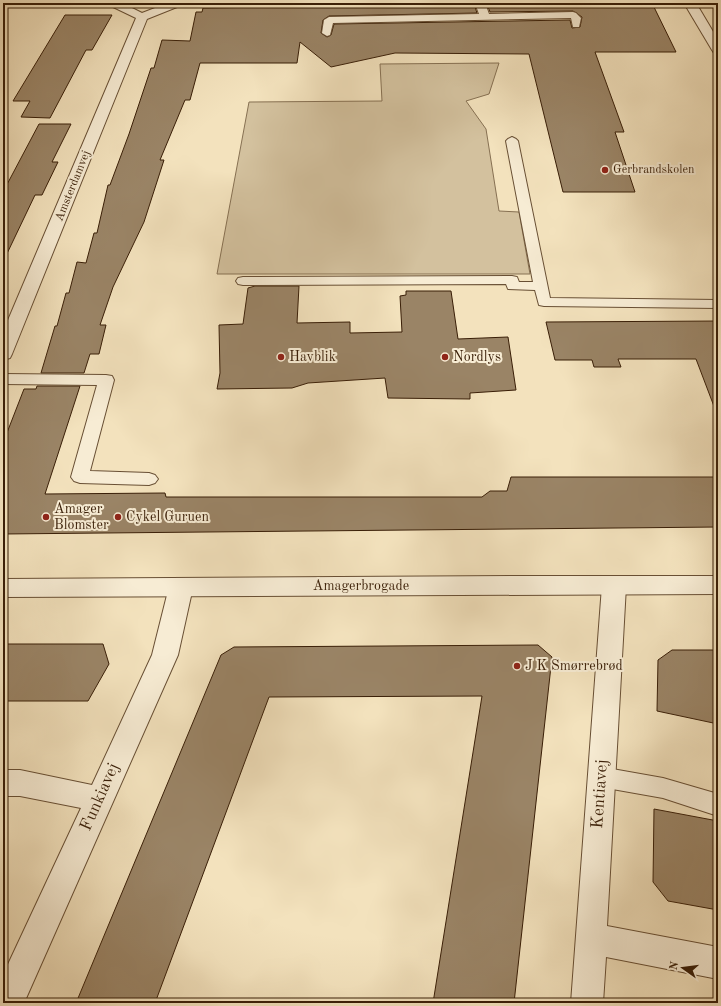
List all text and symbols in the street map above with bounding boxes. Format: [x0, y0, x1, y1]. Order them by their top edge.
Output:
street label: Amsterdamvej [53, 149, 93, 223]
place label: Gerbrandskolen [613, 164, 695, 176]
marker: Gerbrandskolen [600, 165, 610, 175]
place label: Havblik [289, 350, 336, 364]
place label: Nordlys [453, 350, 501, 364]
marker: Havblik [276, 352, 286, 362]
marker: Nordlys [440, 352, 450, 362]
place label: Amager Blomster [54, 502, 109, 532]
place label: Cykel Guruen [126, 510, 209, 524]
marker: Amager Blomster [41, 512, 51, 522]
marker: Cykel Guruen [113, 512, 123, 522]
street label: Amagerbrogade [313, 579, 409, 593]
place label: J K Smørrebrød [525, 659, 623, 673]
marker: J K Smørrebrød [512, 661, 522, 671]
street label: Kentiavej [589, 759, 611, 829]
street label: Funkiavej [77, 760, 123, 834]
north arrow [663, 948, 703, 988]
text: N [668, 960, 681, 971]

